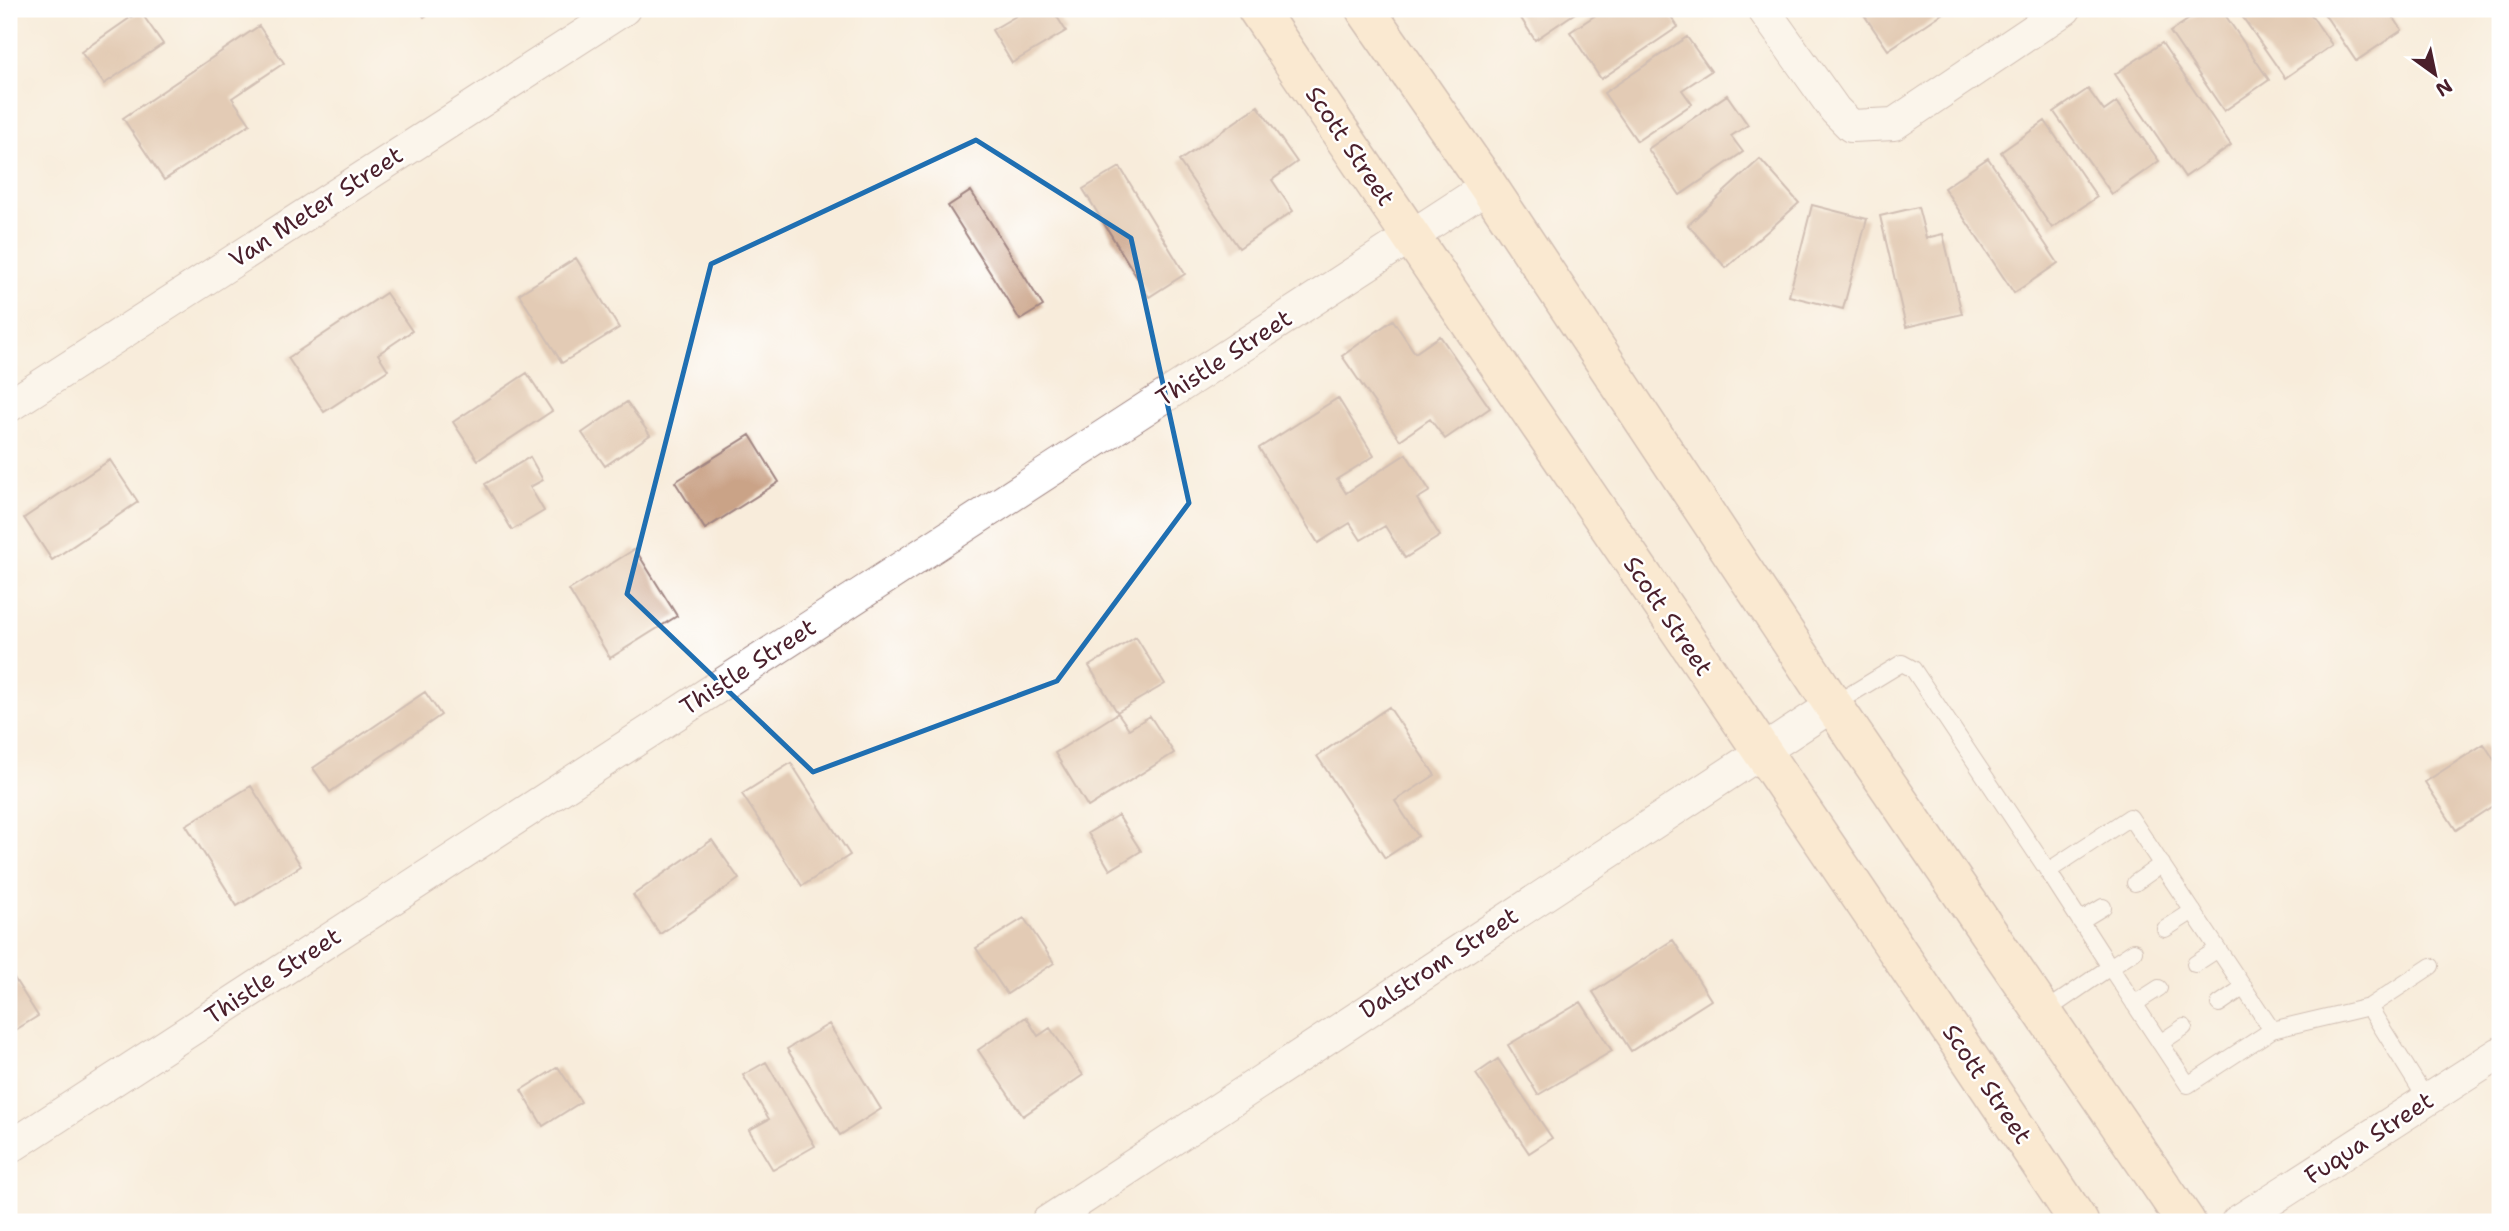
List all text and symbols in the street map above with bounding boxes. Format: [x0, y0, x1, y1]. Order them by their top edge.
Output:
north arrow [2400, 38, 2470, 108]
text: N [2431, 73, 2457, 102]
street label: Scott Street [1298, 80, 1402, 212]
street label: Van Meter Street [223, 139, 409, 275]
street label: Thistle Street [1150, 302, 1298, 414]
street label: Scott Street [1616, 550, 1720, 682]
street label: Thistle Street [674, 611, 822, 723]
street label: Dalstrom Street [1354, 900, 1524, 1026]
street label: Thistle Street [199, 920, 347, 1032]
street label: Scott Street [1935, 1018, 2039, 1150]
street label: Fuqua Street [2298, 1084, 2440, 1192]

